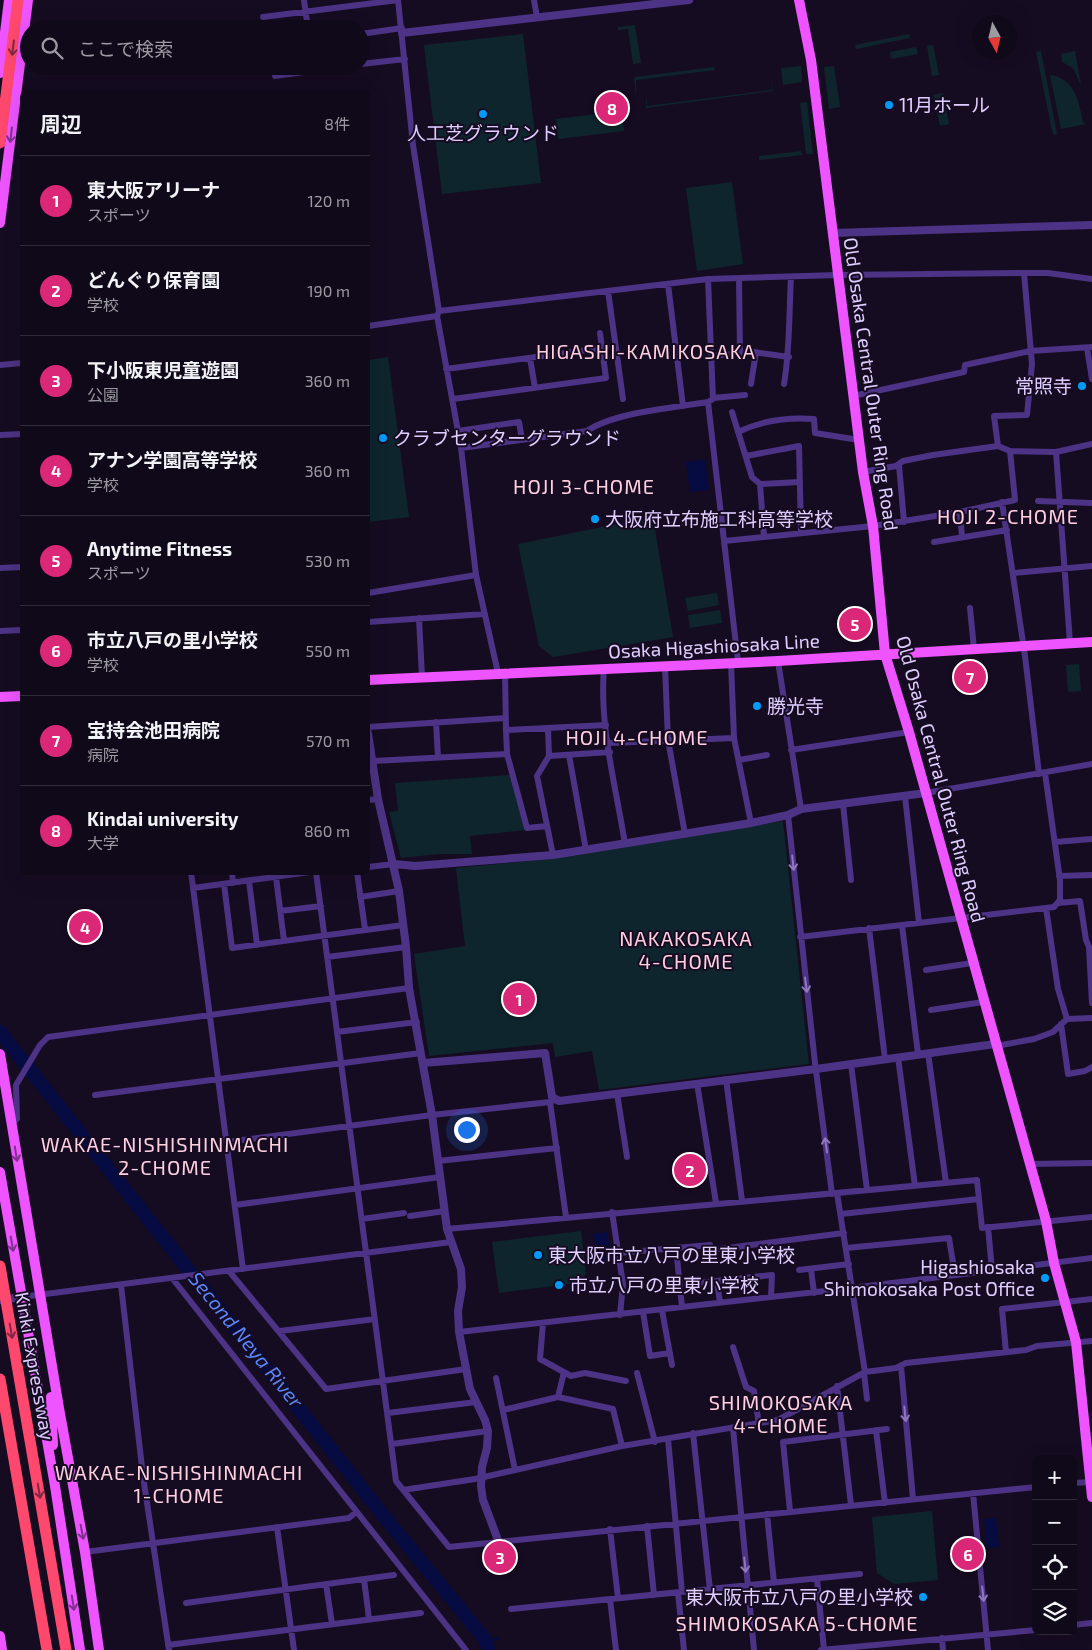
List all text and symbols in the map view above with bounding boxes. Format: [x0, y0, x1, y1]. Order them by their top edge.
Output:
north arrow [972, 15, 1017, 60]
search box [20, 20, 370, 75]
icon: search [38, 34, 66, 62]
text: ここで検索 [78, 37, 173, 60]
one-way arrow [8, 40, 18, 56]
pin: 8 [596, 89, 628, 127]
place label: 11月ホール [899, 93, 990, 116]
marker: 11月ホール [883, 99, 895, 111]
marker: 人工芝グラウンド [477, 108, 489, 120]
text: 周辺 [40, 111, 82, 136]
text: 8件 [324, 114, 350, 133]
place label: 人工芝グラウンド [407, 121, 559, 144]
one-way arrow [6, 127, 16, 143]
text: 東大阪アリーナ [87, 178, 220, 201]
text: 1 [53, 191, 59, 210]
text: 120 m [307, 191, 350, 210]
text: スポーツ [87, 205, 151, 224]
street label: Old Osaka Central Outer Ring Road [840, 236, 903, 532]
text: どんぐり保育園 [87, 268, 220, 291]
text: 2 [51, 281, 61, 300]
text: 190 m [307, 281, 350, 300]
text: 学校 [87, 295, 119, 314]
district label: HIGASHI-KAMIKOSAKA [536, 339, 756, 363]
text: 下小阪東児童遊園 [87, 358, 239, 381]
text: 3 [51, 371, 61, 390]
text: 360 m [305, 371, 350, 390]
place label: 常照寺 [1015, 374, 1072, 397]
marker: 常照寺 [1076, 380, 1088, 392]
text: 公園 [87, 385, 119, 404]
place label: クラブセンターグラウンド [393, 426, 621, 449]
marker: クラブセンターグラウンド [377, 432, 389, 444]
text: アナン学園高等学校 [87, 448, 258, 471]
text: 4 [51, 461, 61, 480]
text: 360 m [305, 461, 350, 480]
district label: HOJI 3-CHOME [513, 474, 655, 498]
text: 学校 [87, 475, 119, 494]
district label: HOJI 2-CHOME [937, 504, 1079, 528]
place label: 大阪府立布施工科高等学校 [605, 507, 833, 530]
marker: 大阪府立布施工科高等学校 [589, 513, 601, 525]
text: Anytime Fitness [87, 537, 232, 560]
text: 5 [52, 551, 60, 570]
text: 530 m [305, 551, 350, 570]
text: スポーツ [87, 563, 151, 582]
pin: 5 [839, 605, 871, 643]
text: 市立八戸の里小学校 [87, 628, 258, 651]
street label: Osaka Higashiosaka Line [608, 628, 820, 663]
street label: Old Osaka Central Outer Ring Road [892, 633, 991, 925]
text: 6 [51, 641, 61, 660]
text: 550 m [306, 641, 350, 660]
text: 学校 [87, 655, 119, 674]
pin: 7 [954, 658, 986, 696]
place label: 勝光寺 [767, 694, 824, 717]
marker: 勝光寺 [751, 700, 763, 712]
text: 宝持会池田病院 [87, 718, 220, 741]
district label: HOJI 4-CHOME [566, 725, 709, 749]
text: 7 [52, 731, 60, 750]
text: 570 m [306, 731, 350, 750]
text: 病院 [87, 745, 119, 764]
text: Kindai university [87, 807, 238, 830]
text: 8 [51, 821, 61, 840]
text: 860 m [304, 821, 350, 840]
text: 大学 [87, 833, 119, 852]
one-way arrow [788, 855, 797, 871]
pin: 4 [69, 908, 101, 946]
district label: NAKAKOSAKA 4-CHOME [619, 926, 753, 973]
one-way arrow [801, 977, 811, 993]
pin: 1 [503, 980, 535, 1018]
your location [454, 1117, 480, 1143]
district label: WAKAE-NISHISHINMACHI 2-CHOME [41, 1132, 289, 1179]
one-way arrow [821, 1138, 831, 1154]
one-way arrow [12, 1146, 22, 1162]
pin: 2 [674, 1151, 706, 1189]
one-way arrow [8, 1235, 18, 1251]
place label: 東大阪市立八戸の里東小学校 [548, 1243, 795, 1266]
marker: 東大阪市立八戸の里東小学校 [532, 1249, 544, 1261]
place label: Higashiosaka Shimokosaka Post Office [824, 1255, 1035, 1300]
water label: Second Neya River [184, 1266, 310, 1414]
marker: Higashiosaka Shimokosaka Post Office [1039, 1272, 1051, 1284]
place label: 市立八戸の里東小学校 [569, 1273, 759, 1296]
marker: 市立八戸の里東小学校 [553, 1279, 565, 1291]
street label: Kinki Expressway [11, 1290, 60, 1442]
one-way arrow [7, 1323, 17, 1339]
district label: SHIMOKOSAKA 4-CHOME [709, 1390, 853, 1437]
one-way arrow [901, 1406, 910, 1422]
map controls [1032, 1455, 1077, 1635]
button: + [1032, 1455, 1077, 1500]
district label: WAKAE-NISHISHINMACHI 1-CHOME [55, 1460, 303, 1507]
one-way arrow [34, 1483, 44, 1499]
button: − [1032, 1500, 1077, 1545]
one-way arrow [77, 1524, 87, 1540]
pin: 6 [952, 1535, 984, 1573]
pin: 3 [484, 1538, 516, 1576]
button: locate [1032, 1545, 1077, 1590]
one-way arrow [740, 1557, 750, 1573]
place label: 東大阪市立八戸の里小学校 [685, 1585, 913, 1608]
one-way arrow [978, 1585, 988, 1601]
button: layers [1032, 1590, 1077, 1635]
marker: 東大阪市立八戸の里小学校 [917, 1591, 929, 1603]
one-way arrow [69, 1595, 79, 1611]
district label: SHIMOKOSAKA 5-CHOME [676, 1611, 918, 1635]

